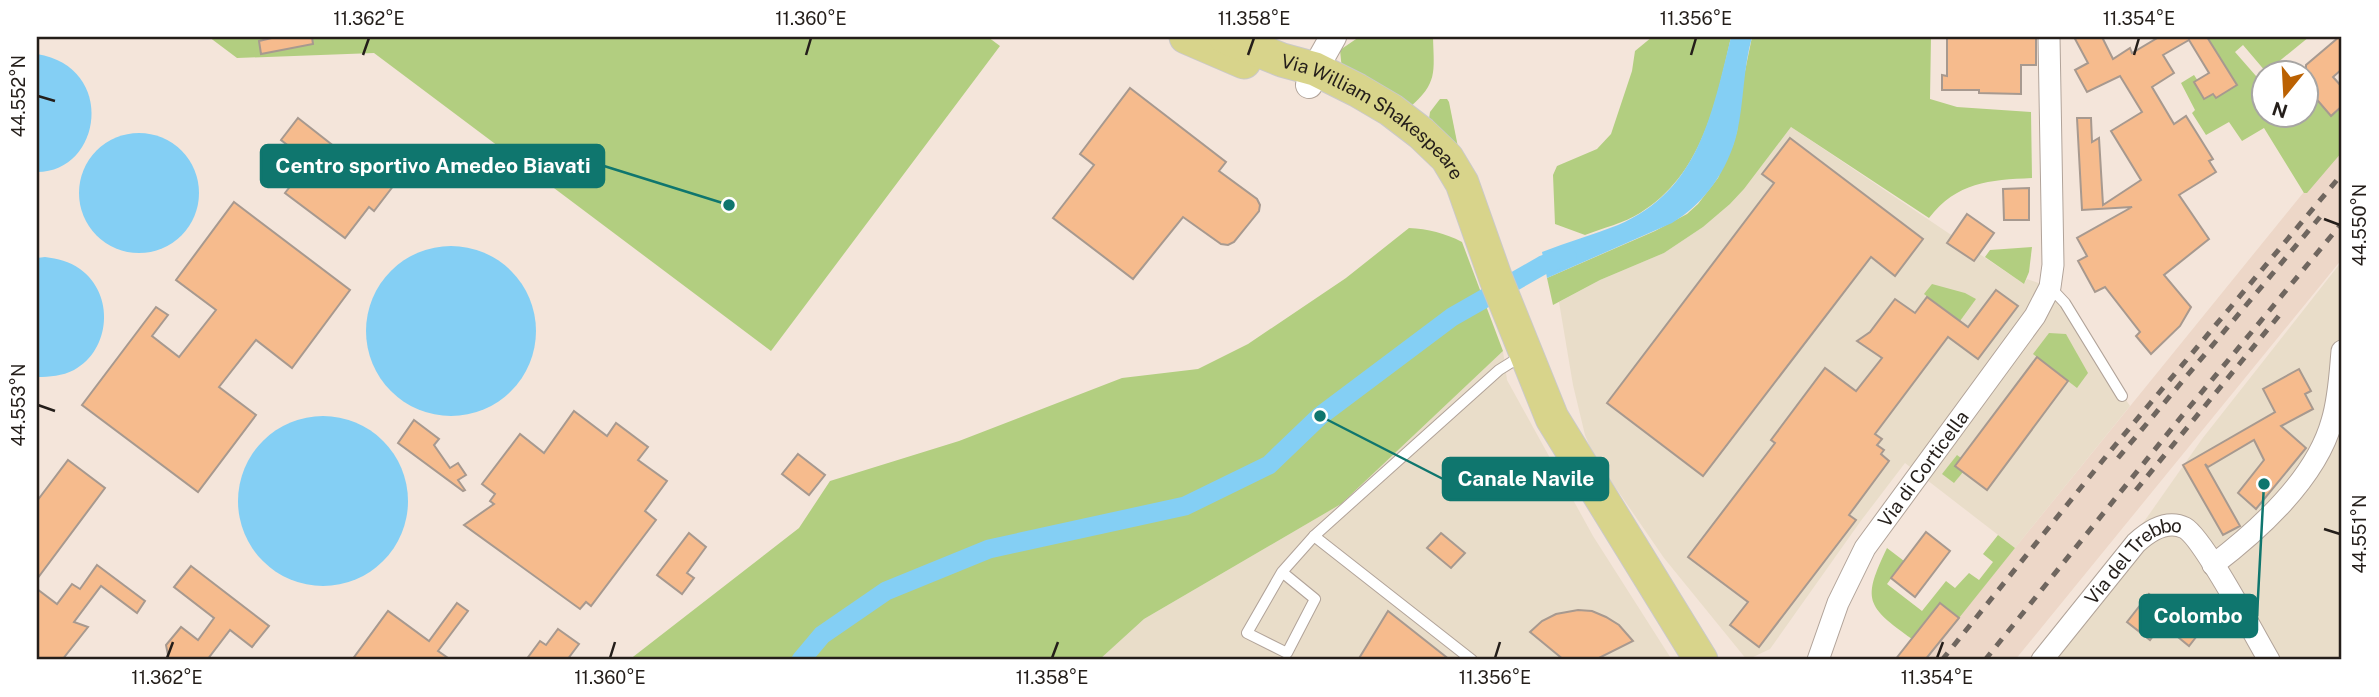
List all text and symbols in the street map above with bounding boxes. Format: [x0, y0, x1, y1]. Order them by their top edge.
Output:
text: 11.362°E [333, 8, 405, 29]
text: 11.360°E [775, 8, 847, 29]
text: 11.358°E [1218, 8, 1290, 29]
text: 11.356°E [1660, 8, 1732, 29]
text: 11.354°E [2103, 8, 2175, 29]
street label: Via William Shakespeare [1279, 49, 1468, 183]
text: 44.552°N [8, 55, 29, 137]
north arrow [2250, 60, 2320, 130]
text: N [2269, 97, 2290, 123]
callout: Centro sportivo Amedeo Biavati [261, 145, 604, 187]
text: Centro sportivo Amedeo Biavati [275, 153, 591, 178]
text: 44.550°N [2349, 184, 2370, 266]
text: 44.553°N [8, 364, 29, 446]
street label: Via di Corticella [1873, 406, 1973, 531]
callout: Canale Navile [1443, 458, 1608, 500]
text: Canale Navile [1458, 466, 1594, 491]
text: 44.551°N [2349, 495, 2370, 573]
street label: Via del Trebbo [2080, 514, 2184, 609]
callout: Colombo [2140, 595, 2257, 637]
text: Colombo [2153, 603, 2243, 628]
text: 11.362°E [131, 667, 203, 688]
text: 11.360°E [574, 667, 646, 688]
text: 11.358°E [1016, 667, 1088, 688]
text: 11.356°E [1459, 667, 1531, 688]
text: 11.354°E [1901, 667, 1973, 688]

